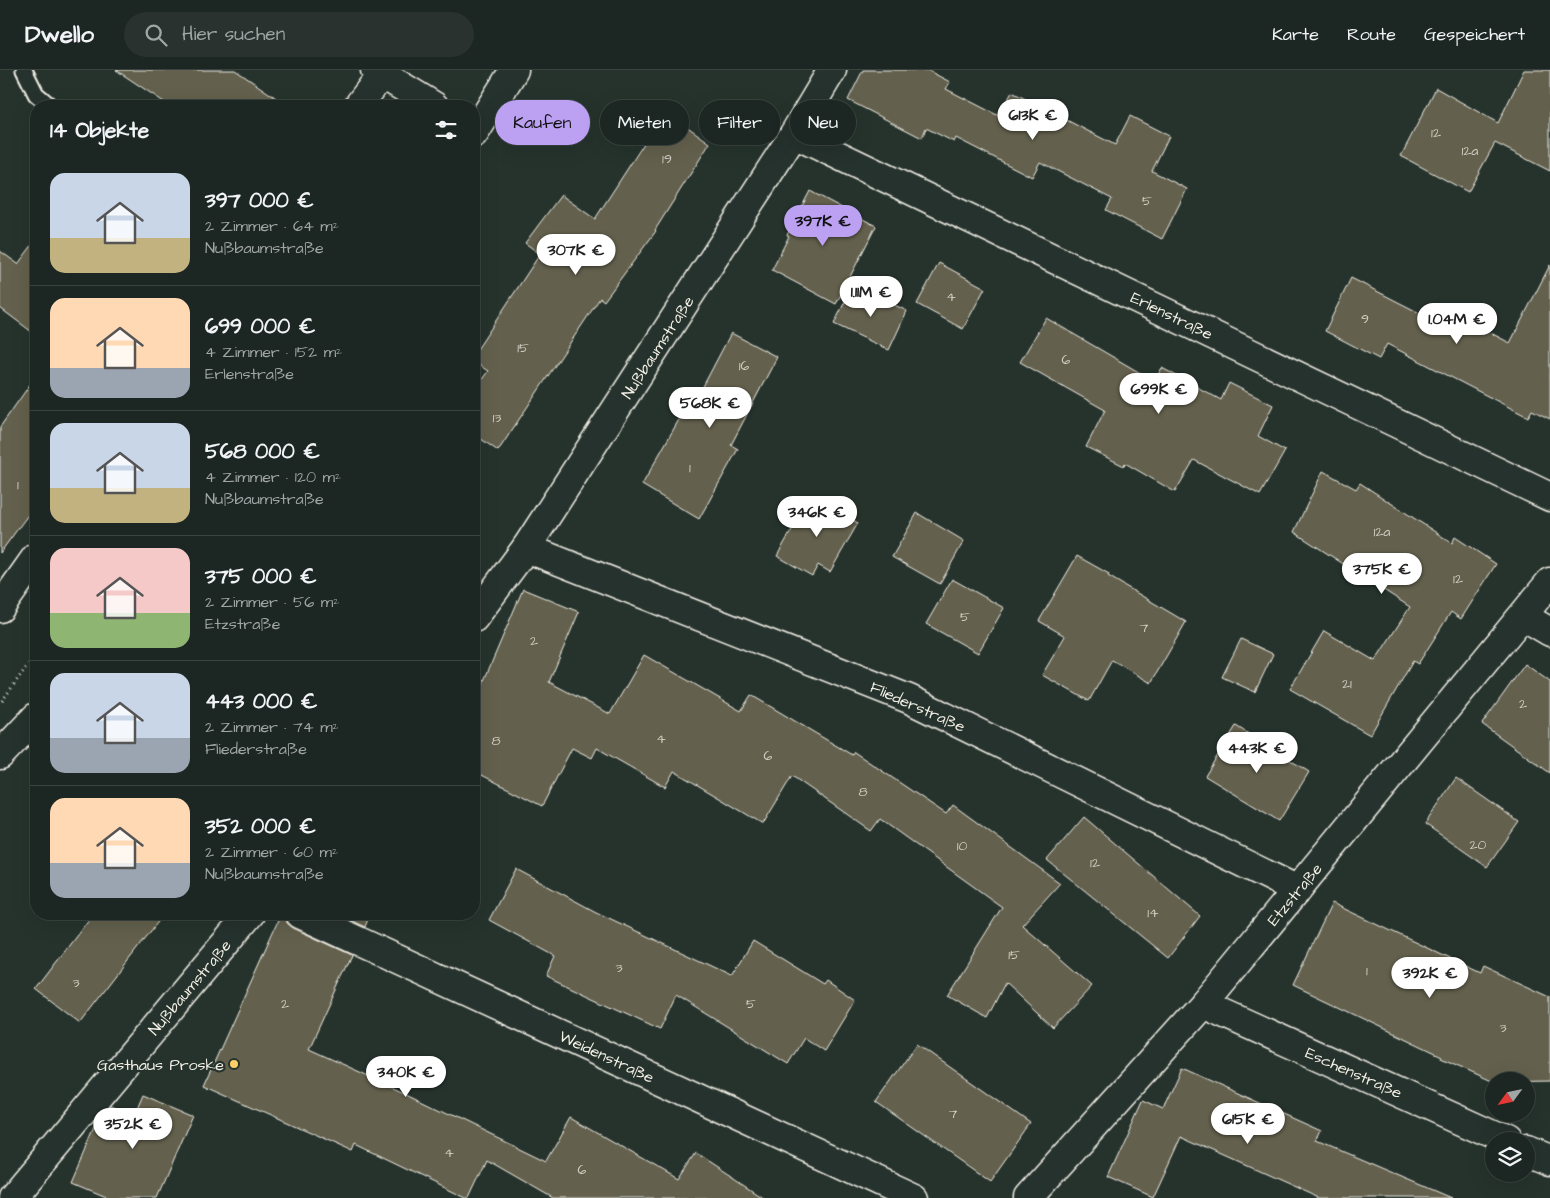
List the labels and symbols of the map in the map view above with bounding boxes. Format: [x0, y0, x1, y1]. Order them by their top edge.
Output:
pin: 613K € [992, 98, 1074, 141]
house number: 12 [1431, 123, 1441, 143]
house number: 12a [1462, 141, 1478, 161]
house number: 19 [662, 149, 672, 169]
house number: 5 [1142, 191, 1152, 211]
pin: 397K € [782, 204, 864, 247]
pin: 307K € [535, 234, 617, 276]
pin: 1.11M € [825, 276, 917, 318]
house number: 4 [946, 287, 956, 307]
street label: Erlenstraße [1127, 287, 1217, 345]
street label: Nußbaumstraße [616, 291, 700, 403]
pin: 1.04M € [1411, 302, 1503, 345]
house number: 9 [1361, 309, 1369, 329]
house number: 15 [517, 338, 529, 358]
house number: 6 [1062, 350, 1071, 370]
house number: 16 [739, 356, 750, 376]
pin: 699K € [1118, 372, 1200, 415]
pin: 568K € [669, 386, 751, 429]
house number: 13 [493, 408, 501, 428]
house number: 1 [689, 458, 691, 478]
house number: 1 [17, 475, 19, 495]
pin: 346K € [776, 496, 858, 538]
house number: 12a [1374, 522, 1390, 542]
pin: 375K € [1341, 552, 1423, 595]
house number: 12 [1453, 569, 1463, 589]
house number: 5 [960, 607, 970, 627]
house number: 7 [1140, 618, 1149, 638]
house number: 2 [530, 631, 538, 651]
house number: 21 [1342, 674, 1352, 694]
street label: Fliederstraße [867, 676, 969, 738]
house number: 2 [1519, 694, 1527, 714]
house number: 4 [656, 729, 666, 749]
house number: 8 [491, 731, 501, 751]
pin: 443K € [1216, 732, 1298, 774]
house number: 6 [764, 746, 773, 766]
house number: 8 [858, 782, 868, 802]
house number: 20 [1470, 835, 1487, 855]
house number: 10 [957, 836, 967, 856]
house number: 12 [1090, 853, 1100, 873]
street label: Etzstraße [1262, 858, 1328, 931]
house number: 14 [1147, 903, 1159, 923]
street label: Nußbaumstraße [143, 935, 237, 1040]
house number: 15 [1008, 945, 1020, 965]
pin: 392K € [1389, 956, 1471, 999]
house number: 3 [615, 958, 623, 978]
house number: 1 [1366, 961, 1368, 981]
house number: 3 [72, 973, 80, 993]
house number: 2 [281, 994, 289, 1014]
house number: 5 [746, 994, 756, 1014]
house number: 3 [1499, 1018, 1507, 1038]
street label: Weidenstraße [555, 1025, 658, 1089]
street label: Eschenstraße [1302, 1042, 1406, 1104]
place label: Gasthaus Proske [97, 1054, 224, 1076]
pin: 340K € [365, 1056, 447, 1098]
marker: Gasthaus Proske [228, 1058, 240, 1070]
north arrow [1485, 1072, 1535, 1122]
pin: 615K € [1207, 1102, 1289, 1145]
house number: 7 [949, 1104, 958, 1124]
pin: 352K € [92, 1108, 174, 1150]
house number: 4 [444, 1143, 454, 1163]
house number: 6 [578, 1160, 587, 1180]

